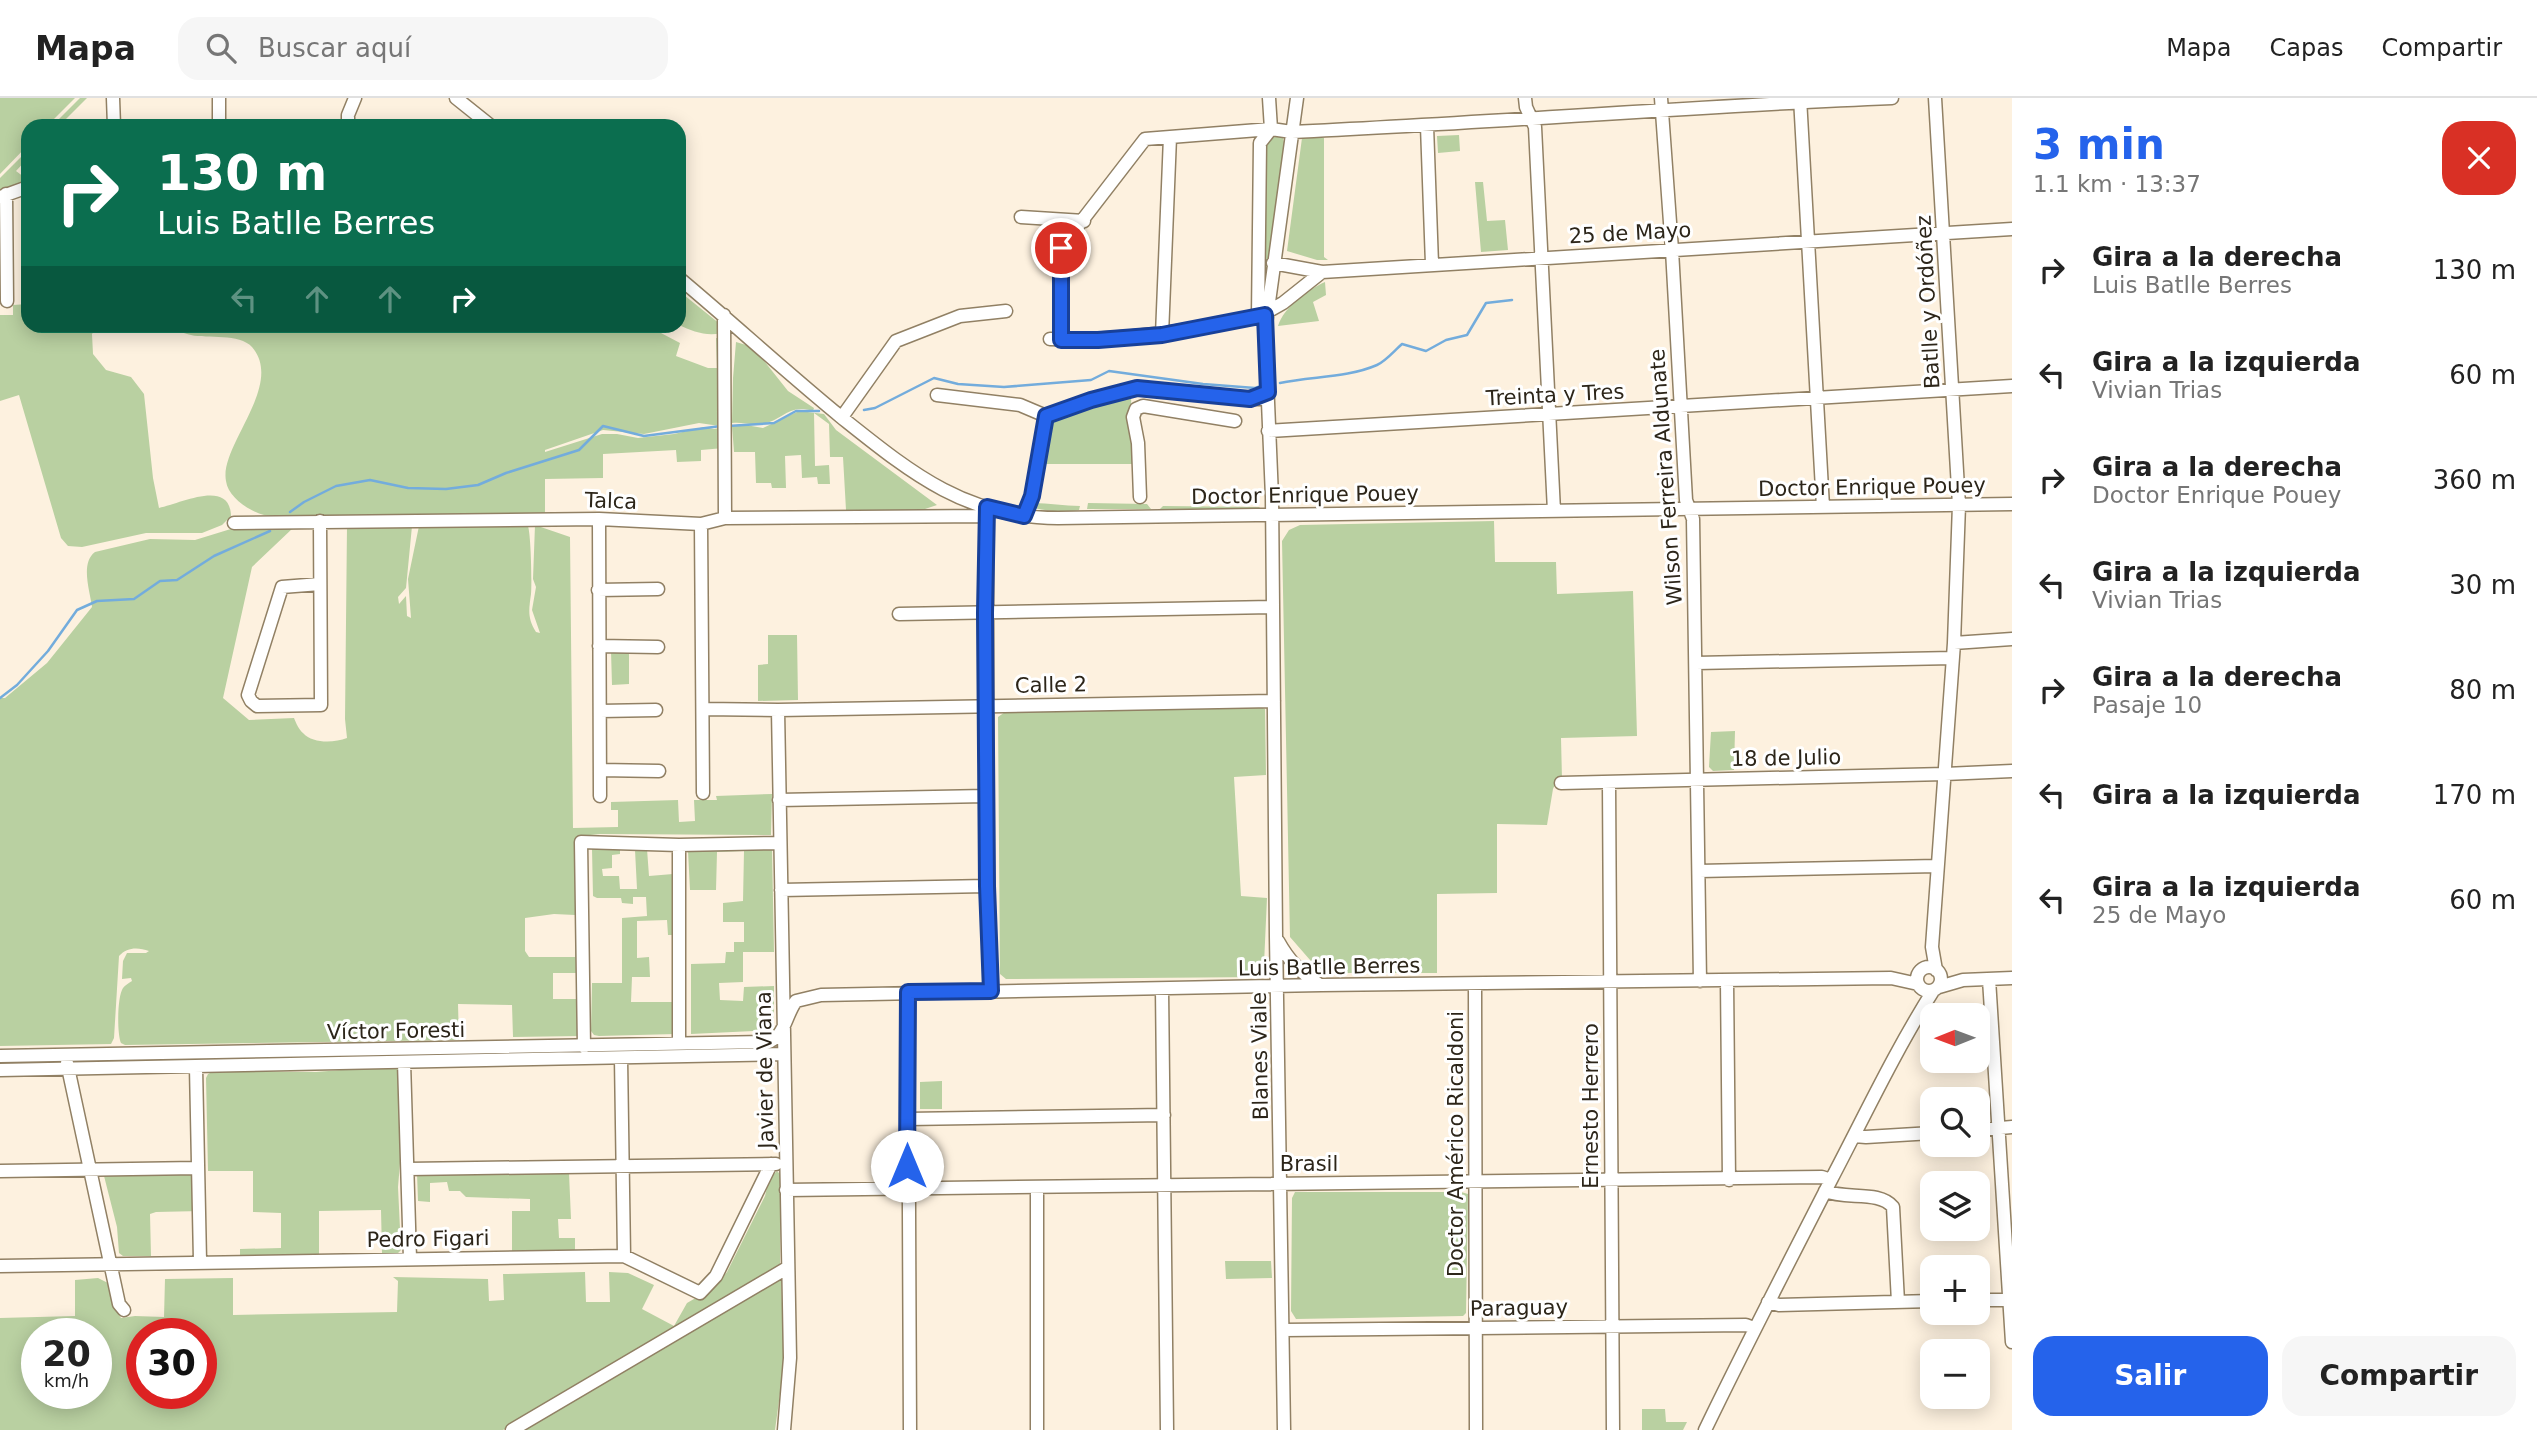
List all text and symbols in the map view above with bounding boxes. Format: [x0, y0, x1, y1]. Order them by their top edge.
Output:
search box [178, 17, 668, 80]
text: Mapa [35, 29, 136, 68]
icon: search [202, 29, 240, 67]
text: Buscar aquí [258, 33, 411, 63]
text: Mapa [2166, 34, 2232, 62]
text: Capas [2270, 34, 2343, 62]
text: Compartir [2381, 34, 2502, 62]
text: 3 min [2033, 120, 2165, 169]
button: close [2442, 121, 2516, 195]
text: 130 m [157, 145, 327, 202]
icon: right [42, 147, 133, 238]
text: 1.1 km · 13:37 [2033, 171, 2201, 197]
text: Luis Batlle Berres [157, 204, 435, 242]
street label: Batlle y Ordóñez [1911, 214, 1945, 390]
pin [1031, 218, 1091, 278]
street label: 25 de Mayo [1568, 218, 1692, 248]
icon: arrive [1042, 229, 1080, 267]
text: Gira a la derecha [2092, 242, 2342, 272]
icon: right [2033, 251, 2071, 289]
text: 130 m [2433, 255, 2516, 285]
text: Luis Batlle Berres [2092, 272, 2292, 298]
icon: left [225, 280, 263, 318]
icon: ahead [298, 280, 336, 318]
icon: ahead [371, 280, 409, 318]
icon: right [444, 280, 482, 318]
text: Gira a la izquierda [2092, 347, 2360, 377]
street label: Wilson Ferreira Aldunate [1645, 348, 1687, 606]
icon: left [2033, 356, 2071, 394]
text: 60 m [2449, 360, 2516, 390]
text: Vivian Trias [2092, 377, 2222, 403]
street label: Treinta y Tres [1484, 379, 1625, 411]
text: Gira a la derecha [2092, 452, 2342, 482]
icon: right [2033, 461, 2071, 499]
text: 360 m [2433, 465, 2516, 495]
street label: Doctor Enrique Pouey [1758, 473, 1986, 501]
street label: Doctor Enrique Pouey [1191, 481, 1419, 509]
text: Doctor Enrique Pouey [2092, 482, 2341, 508]
street label: Talca [583, 488, 638, 514]
text: Gira a la izquierda [2092, 557, 2360, 587]
icon: left [2033, 566, 2071, 604]
text: 30 m [2449, 570, 2516, 600]
text: Vivian Trias [2092, 587, 2222, 613]
text: Gira a la derecha [2092, 662, 2342, 692]
icon: right [2033, 671, 2071, 709]
street label: Calle 2 [1015, 672, 1087, 698]
text: 80 m [2449, 675, 2516, 705]
text: Pasaje 10 [2092, 692, 2202, 718]
street label: 18 de Julio [1731, 745, 1841, 771]
icon: left [2033, 776, 2071, 814]
text: Gira a la izquierda [2092, 780, 2360, 810]
text: 170 m [2433, 780, 2516, 810]
text: Gira a la izquierda [2092, 872, 2360, 902]
icon: left [2033, 881, 2071, 919]
text: 60 m [2449, 885, 2516, 915]
text: 25 de Mayo [2092, 902, 2226, 928]
street label: Luis Batlle Berres [1238, 953, 1420, 981]
street label: Javier de Viana [752, 991, 778, 1151]
street label: Blanes Viale [1247, 992, 1273, 1120]
north arrow [1920, 1003, 1990, 1073]
map controls [1920, 1003, 1990, 1409]
street label: Doctor Américo Ricaldoni [1444, 1011, 1468, 1277]
street label: Víctor Foresti [327, 1018, 465, 1044]
street label: Ernesto Herrero [1579, 1023, 1603, 1189]
button: search [1920, 1087, 1990, 1157]
position arrow [870, 1129, 944, 1203]
street label: Brasil [1280, 1152, 1338, 1176]
button: layers [1920, 1171, 1990, 1241]
street label: Pedro Figari [366, 1226, 490, 1252]
button: + [1920, 1255, 1990, 1325]
street label: Paraguay [1470, 1295, 1568, 1321]
speed limit sign: 30 [126, 1318, 217, 1409]
text: 20 [42, 1334, 91, 1374]
button: Salir [2033, 1336, 2268, 1416]
button: Compartir [2282, 1336, 2516, 1416]
button: − [1920, 1339, 1990, 1409]
text: km/h [44, 1370, 89, 1391]

